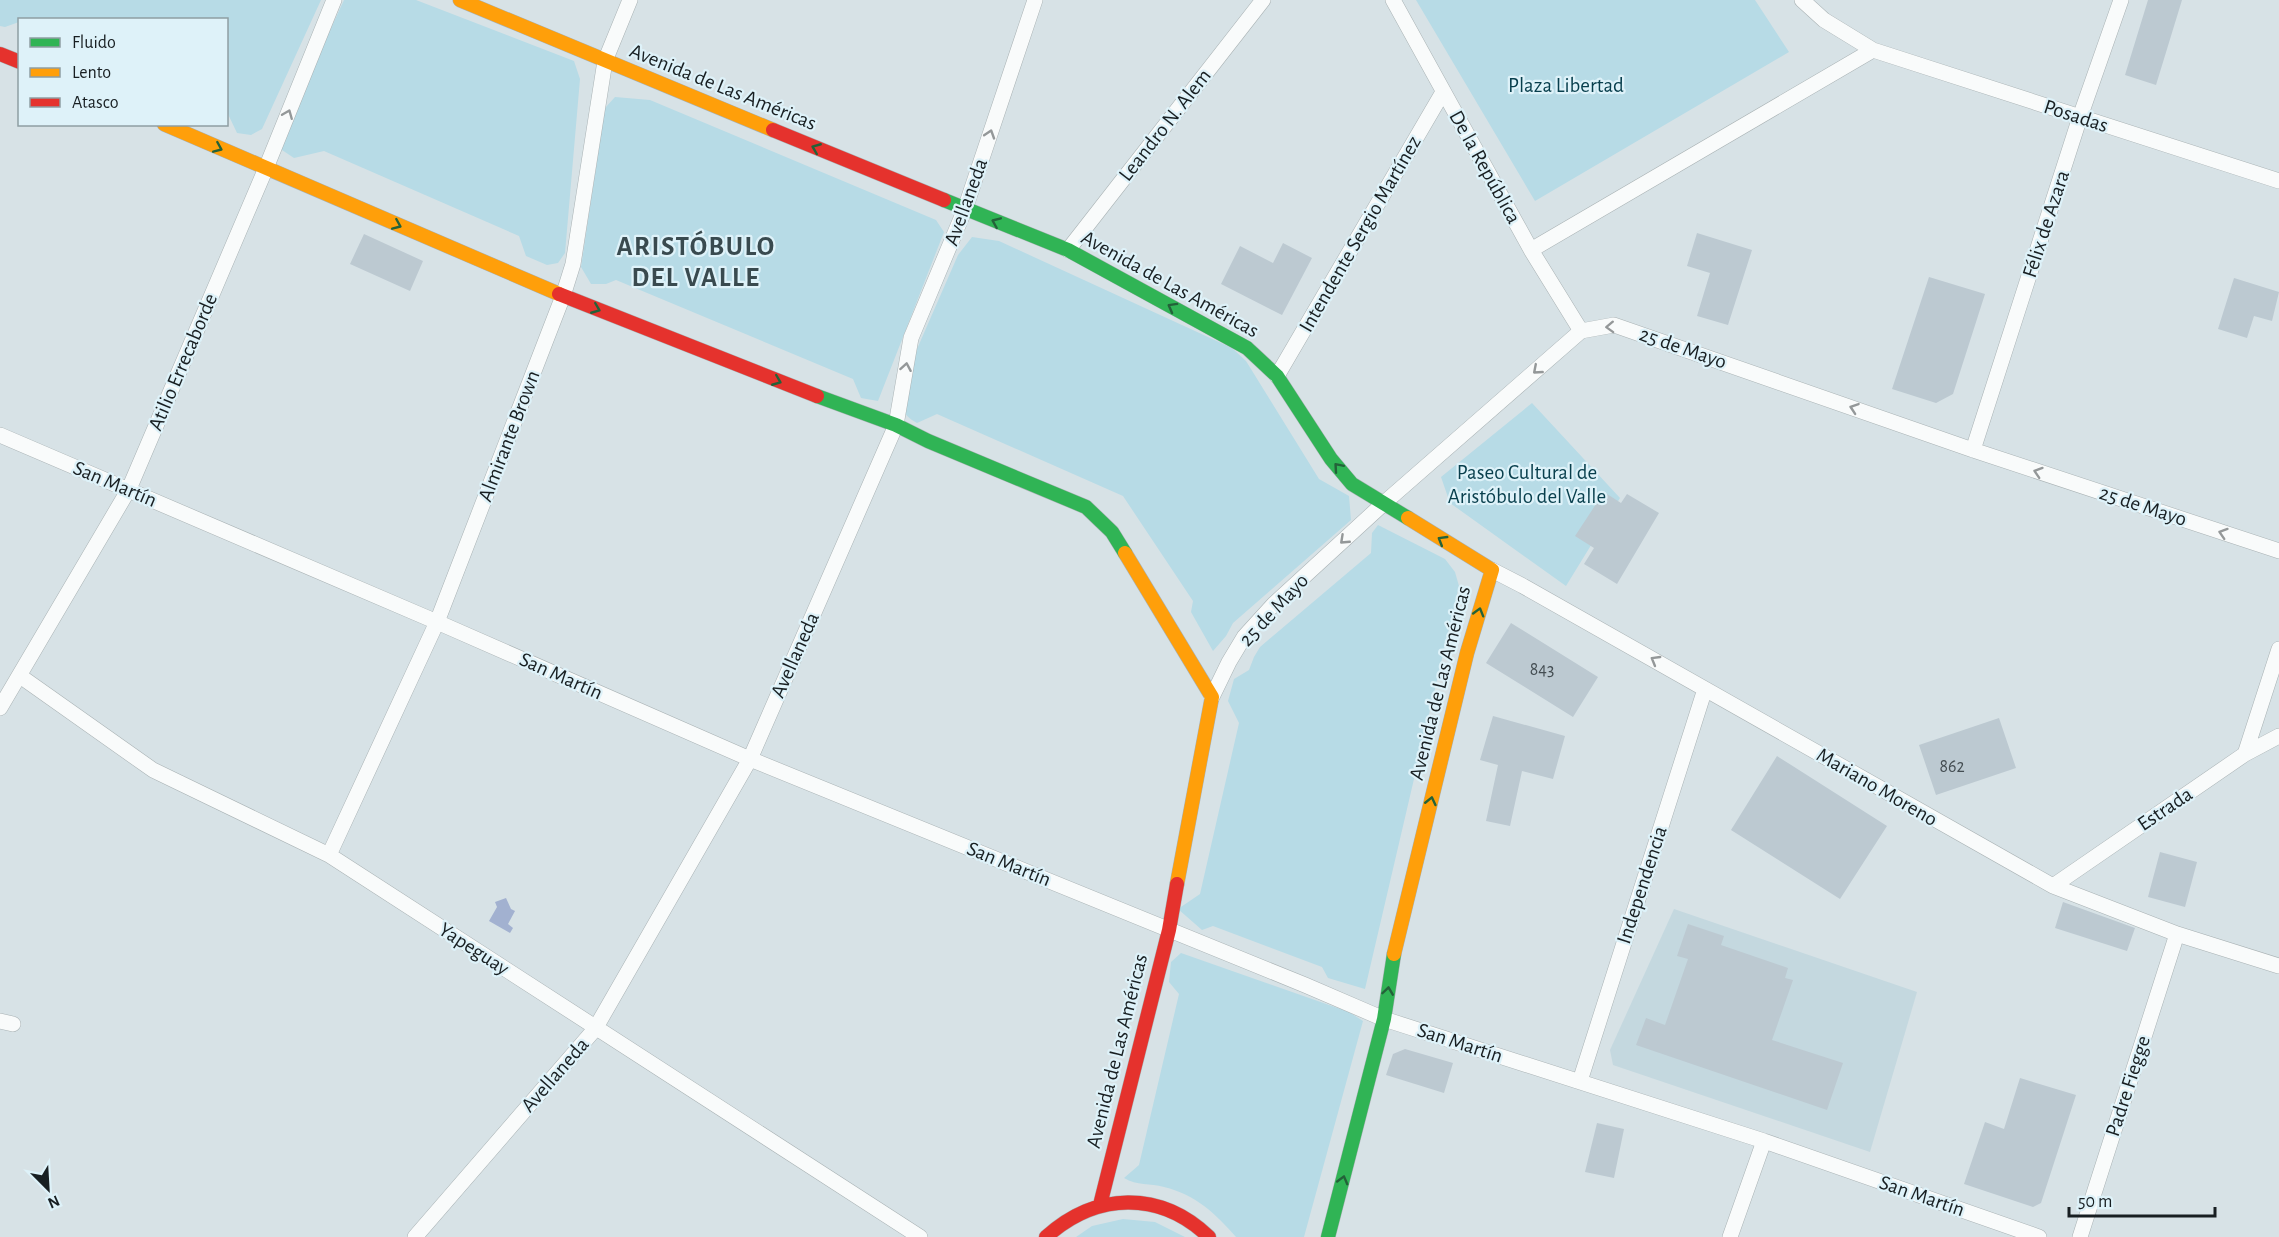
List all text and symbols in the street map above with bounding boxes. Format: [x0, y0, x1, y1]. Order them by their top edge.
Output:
legend [18, 18, 228, 126]
text: Fluido [72, 34, 116, 52]
street label: Avenida de Las Américas [627, 40, 819, 134]
text: Lento [72, 64, 111, 82]
street label: Leandro N. Alem [1115, 65, 1215, 185]
park label: Plaza Libertad [1508, 75, 1624, 96]
text: Atasco [72, 94, 119, 112]
street label: Posadas [2041, 96, 2111, 136]
street label: De la República [1445, 107, 1525, 227]
one-way arrow [281, 109, 293, 120]
one-way arrow [983, 129, 996, 140]
street label: Intendente Sergio Martínez [1295, 132, 1425, 336]
one-way arrow [211, 141, 222, 153]
one-way arrow [811, 143, 822, 155]
street label: Avellaneda [941, 155, 992, 248]
street label: Félix de Azara [2019, 167, 2073, 280]
one-way arrow [992, 217, 1003, 229]
one-way arrow [391, 218, 402, 230]
street label: Avenida de Las Américas [1078, 227, 1262, 341]
district label: ARISTÓBULO DEL VALLE [616, 230, 776, 291]
street label: Atilio Errecaborde [145, 290, 221, 434]
one-way arrow [590, 302, 601, 314]
one-way arrow [1167, 303, 1178, 314]
one-way arrow [1605, 321, 1614, 333]
street label: 25 de Mayo [1637, 323, 1729, 373]
one-way arrow [899, 363, 911, 372]
one-way arrow [1533, 363, 1544, 374]
street label: Almirante Brown [474, 368, 544, 504]
one-way arrow [771, 373, 782, 386]
one-way arrow [1849, 402, 1860, 415]
street label: San Martín [70, 457, 160, 511]
park label: Paseo Cultural de Aristóbulo del Valle [1448, 462, 1606, 507]
one-way arrow [1334, 464, 1345, 474]
one-way arrow [2033, 466, 2044, 479]
street label: 25 de Mayo [2097, 482, 2189, 530]
one-way arrow [2219, 528, 2229, 540]
one-way arrow [1340, 533, 1350, 544]
one-way arrow [1438, 535, 1448, 547]
street label: 25 de Mayo [1235, 570, 1313, 650]
street label: Avenida de Las Américas [1406, 584, 1474, 782]
one-way arrow [1471, 607, 1484, 617]
street label: Avellaneda [767, 609, 823, 701]
street label: San Martín [516, 648, 606, 704]
one-way arrow [1650, 656, 1661, 668]
house number: 843 [1530, 661, 1554, 679]
street label: Mariano Moreno [1813, 744, 1941, 830]
house number: 862 [1939, 758, 1965, 776]
street label: Estrada [2134, 783, 2197, 835]
one-way arrow [1424, 796, 1437, 806]
street label: Independencia [1613, 823, 1671, 946]
street label: San Martín [964, 838, 1054, 890]
street label: Yapeguay [435, 919, 513, 979]
street label: Avenida de Las Américas [1083, 952, 1151, 1150]
one-way arrow [1382, 986, 1394, 995]
street label: San Martín [1415, 1019, 1505, 1067]
street label: Padre Fiegge [2102, 1033, 2154, 1139]
street label: Avellaneda [517, 1034, 593, 1116]
north arrow [18, 1159, 78, 1219]
street label: San Martín [1877, 1172, 1967, 1220]
one-way arrow [1336, 1176, 1348, 1186]
scale bar [2069, 1180, 2214, 1218]
text: N [45, 1192, 62, 1211]
text: 50 m [2078, 1193, 2112, 1211]

